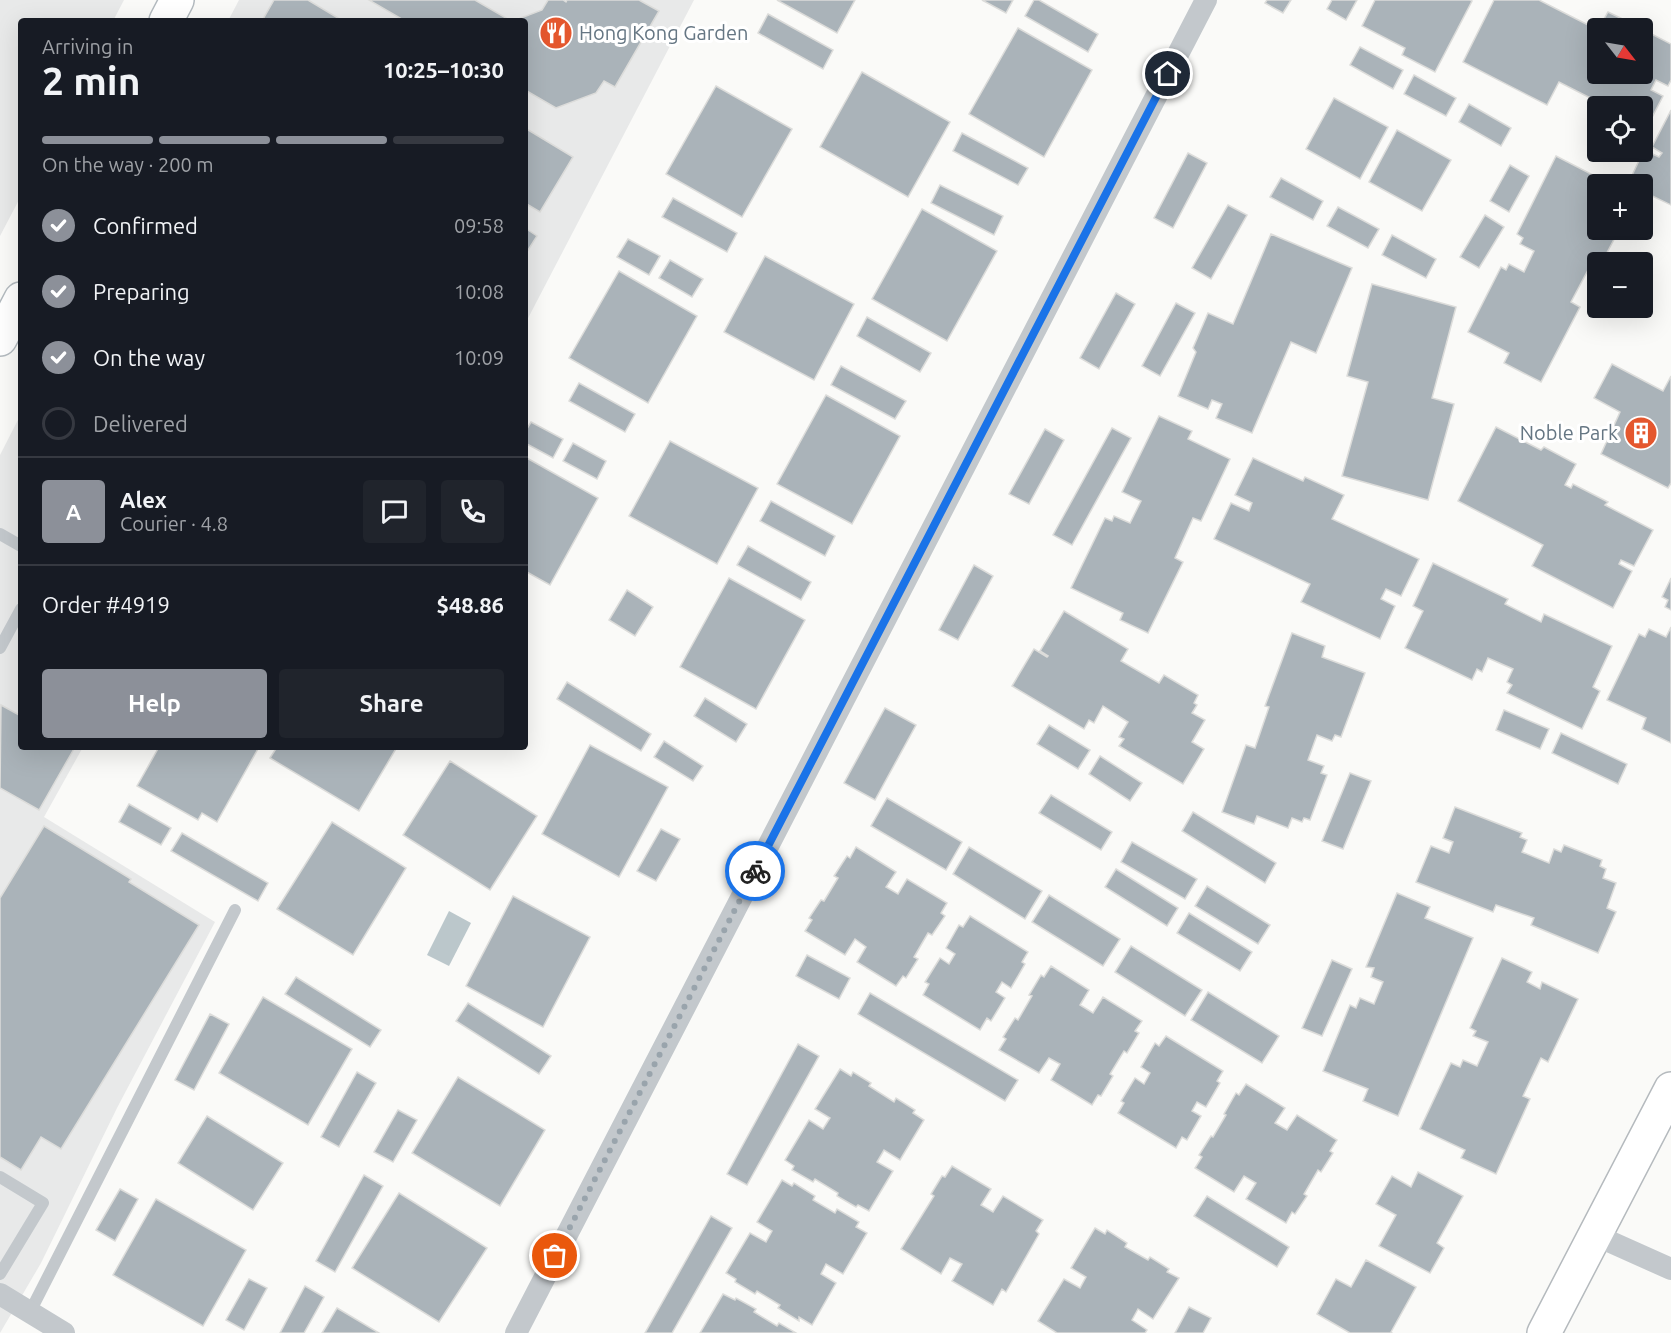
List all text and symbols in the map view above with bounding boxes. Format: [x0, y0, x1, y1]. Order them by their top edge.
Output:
restaurant icon: Hong Kong Garden [538, 15, 574, 51]
north arrow [1587, 18, 1653, 84]
map controls [1587, 18, 1653, 318]
place label: Hong Kong Garden [579, 21, 749, 44]
text: Arriving in [42, 35, 133, 58]
pin [1142, 48, 1193, 99]
text: 10:25–10:30 [383, 57, 504, 82]
icon: home [1151, 57, 1184, 90]
text: 2 min [42, 59, 141, 102]
button: locate [1587, 96, 1653, 162]
text: On the way · 200 m [42, 153, 214, 176]
button: + [1587, 174, 1653, 240]
icon: check [42, 209, 75, 242]
text: Confirmed [93, 213, 198, 238]
text: 09:58 [454, 214, 504, 237]
button: − [1587, 252, 1653, 318]
icon: check [42, 275, 75, 308]
text: Preparing [93, 279, 190, 304]
text: 10:08 [454, 280, 504, 303]
icon: check [42, 341, 75, 374]
text: On the way [93, 345, 205, 370]
text: 10:09 [454, 346, 504, 369]
text: Delivered [93, 411, 188, 436]
building icon: Noble Park [1623, 415, 1659, 451]
place label: Noble Park [1520, 421, 1618, 444]
button: chat [363, 480, 426, 543]
button: phone [441, 480, 504, 543]
text: Alex [120, 487, 167, 512]
text: A [66, 499, 81, 524]
text: Courier · 4.8 [120, 512, 228, 535]
text: Order #4919 [42, 592, 170, 617]
text: $48.86 [437, 592, 504, 617]
button: Help [42, 669, 267, 738]
button: Share [279, 669, 504, 738]
courier [725, 841, 785, 901]
icon: bike [739, 855, 772, 888]
pin [529, 1230, 580, 1281]
icon: bag [538, 1239, 571, 1272]

